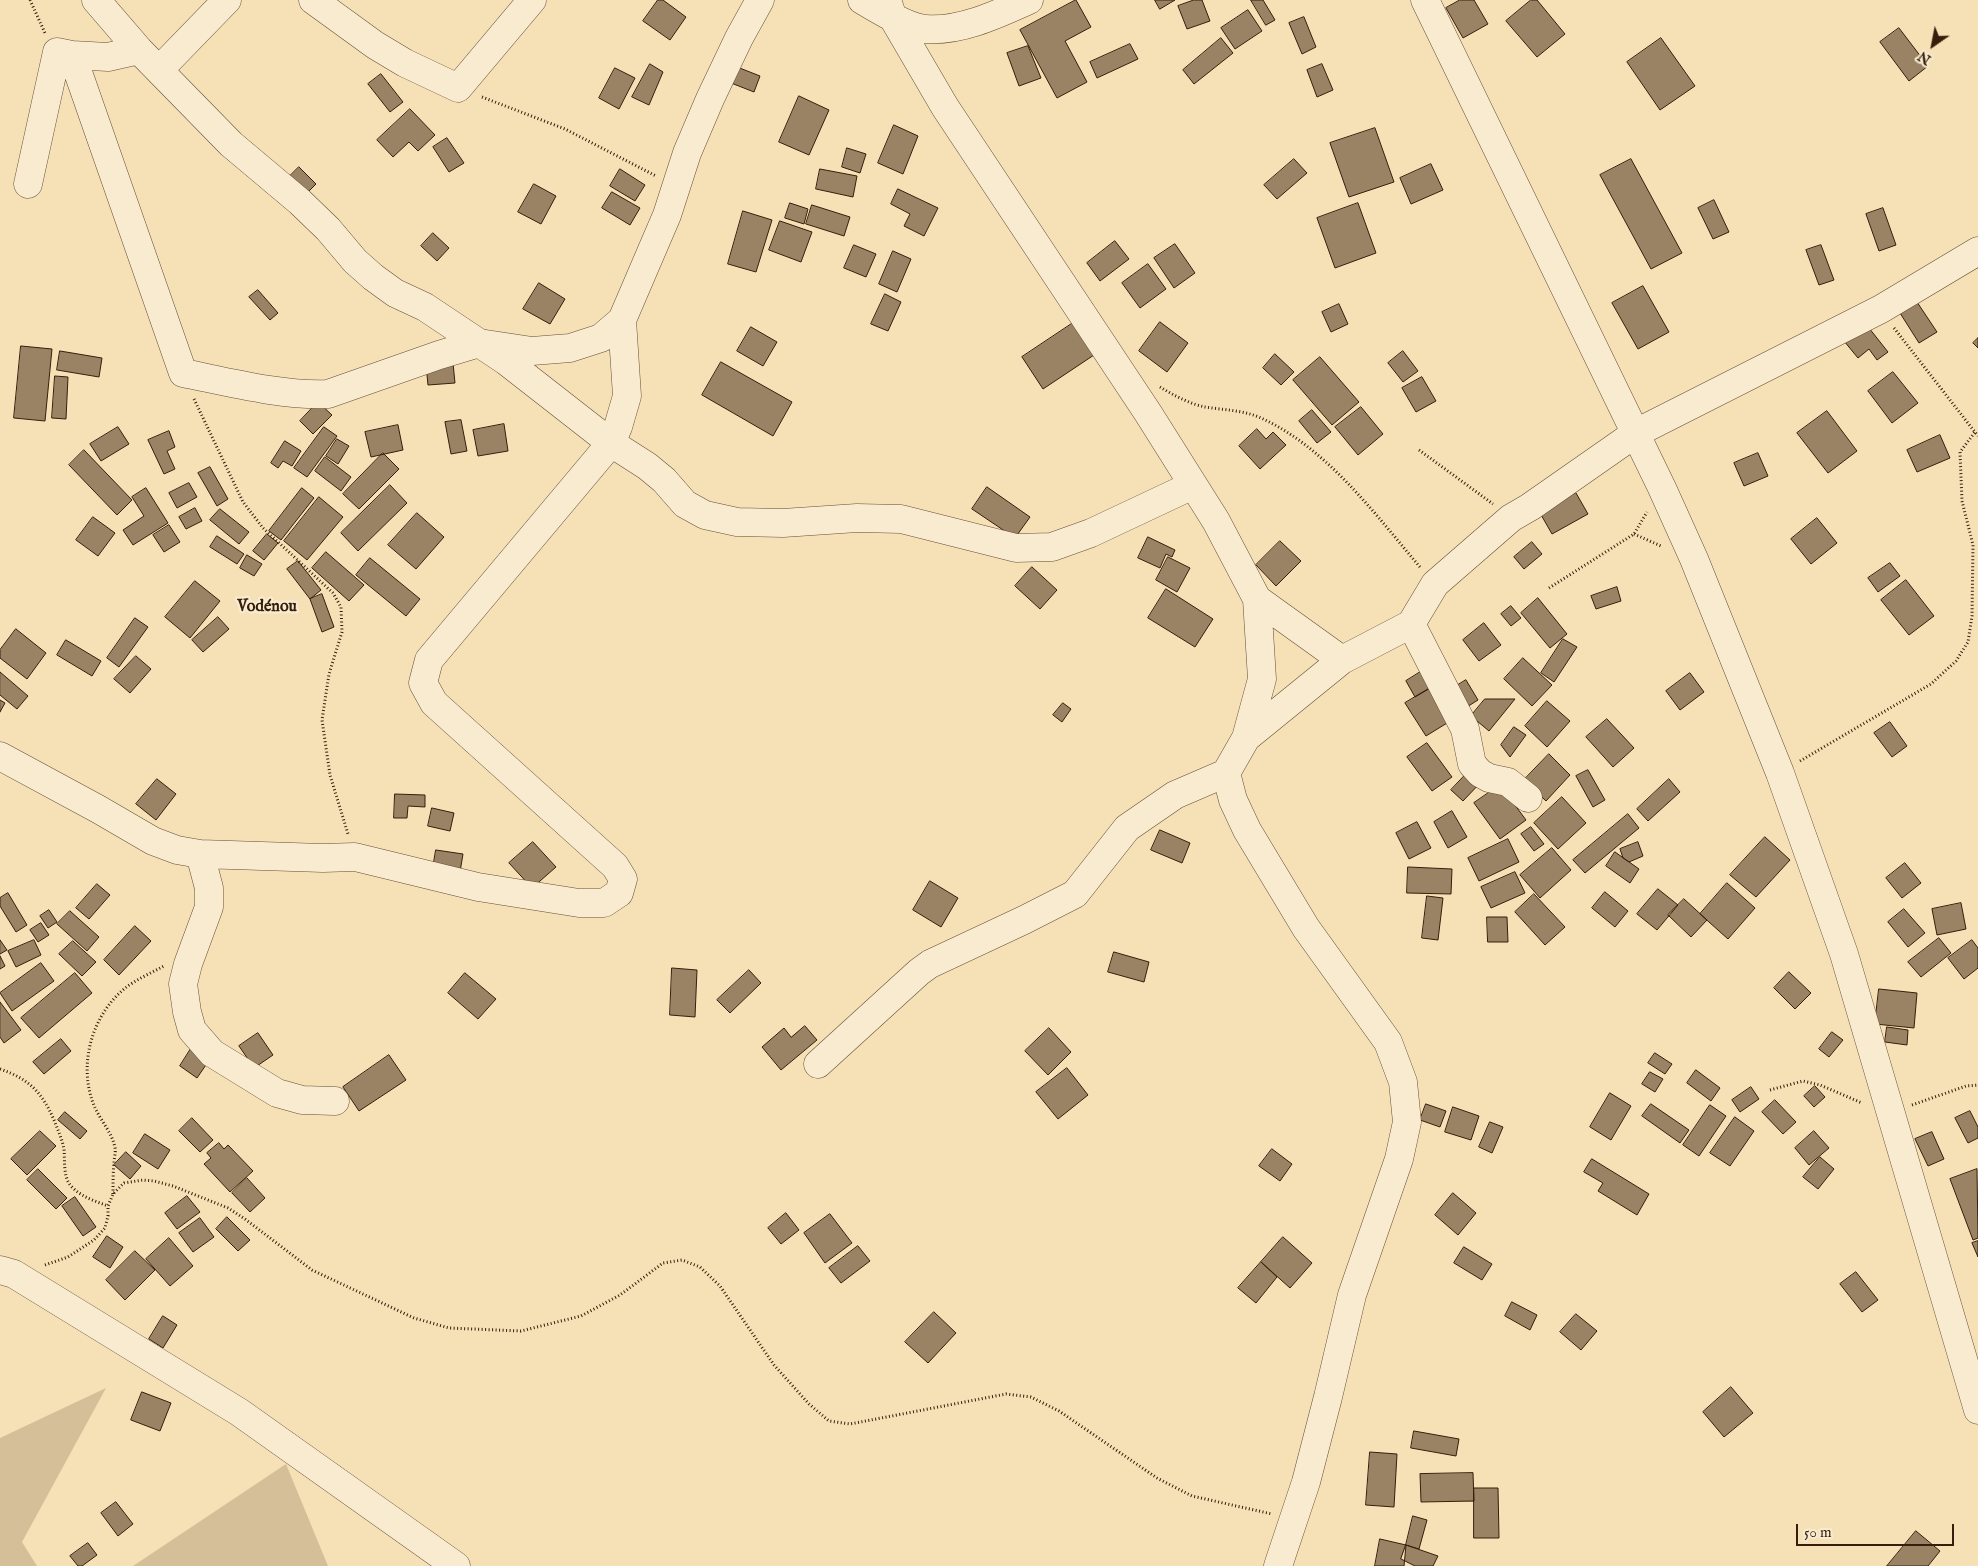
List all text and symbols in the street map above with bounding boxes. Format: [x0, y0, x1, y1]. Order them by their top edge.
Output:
north arrow [1908, 20, 1958, 70]
text: N [1915, 47, 1935, 68]
district label: Vodénou [237, 598, 297, 618]
scale bar [1798, 1514, 1956, 1546]
text: 50 m [1804, 1523, 1832, 1542]

